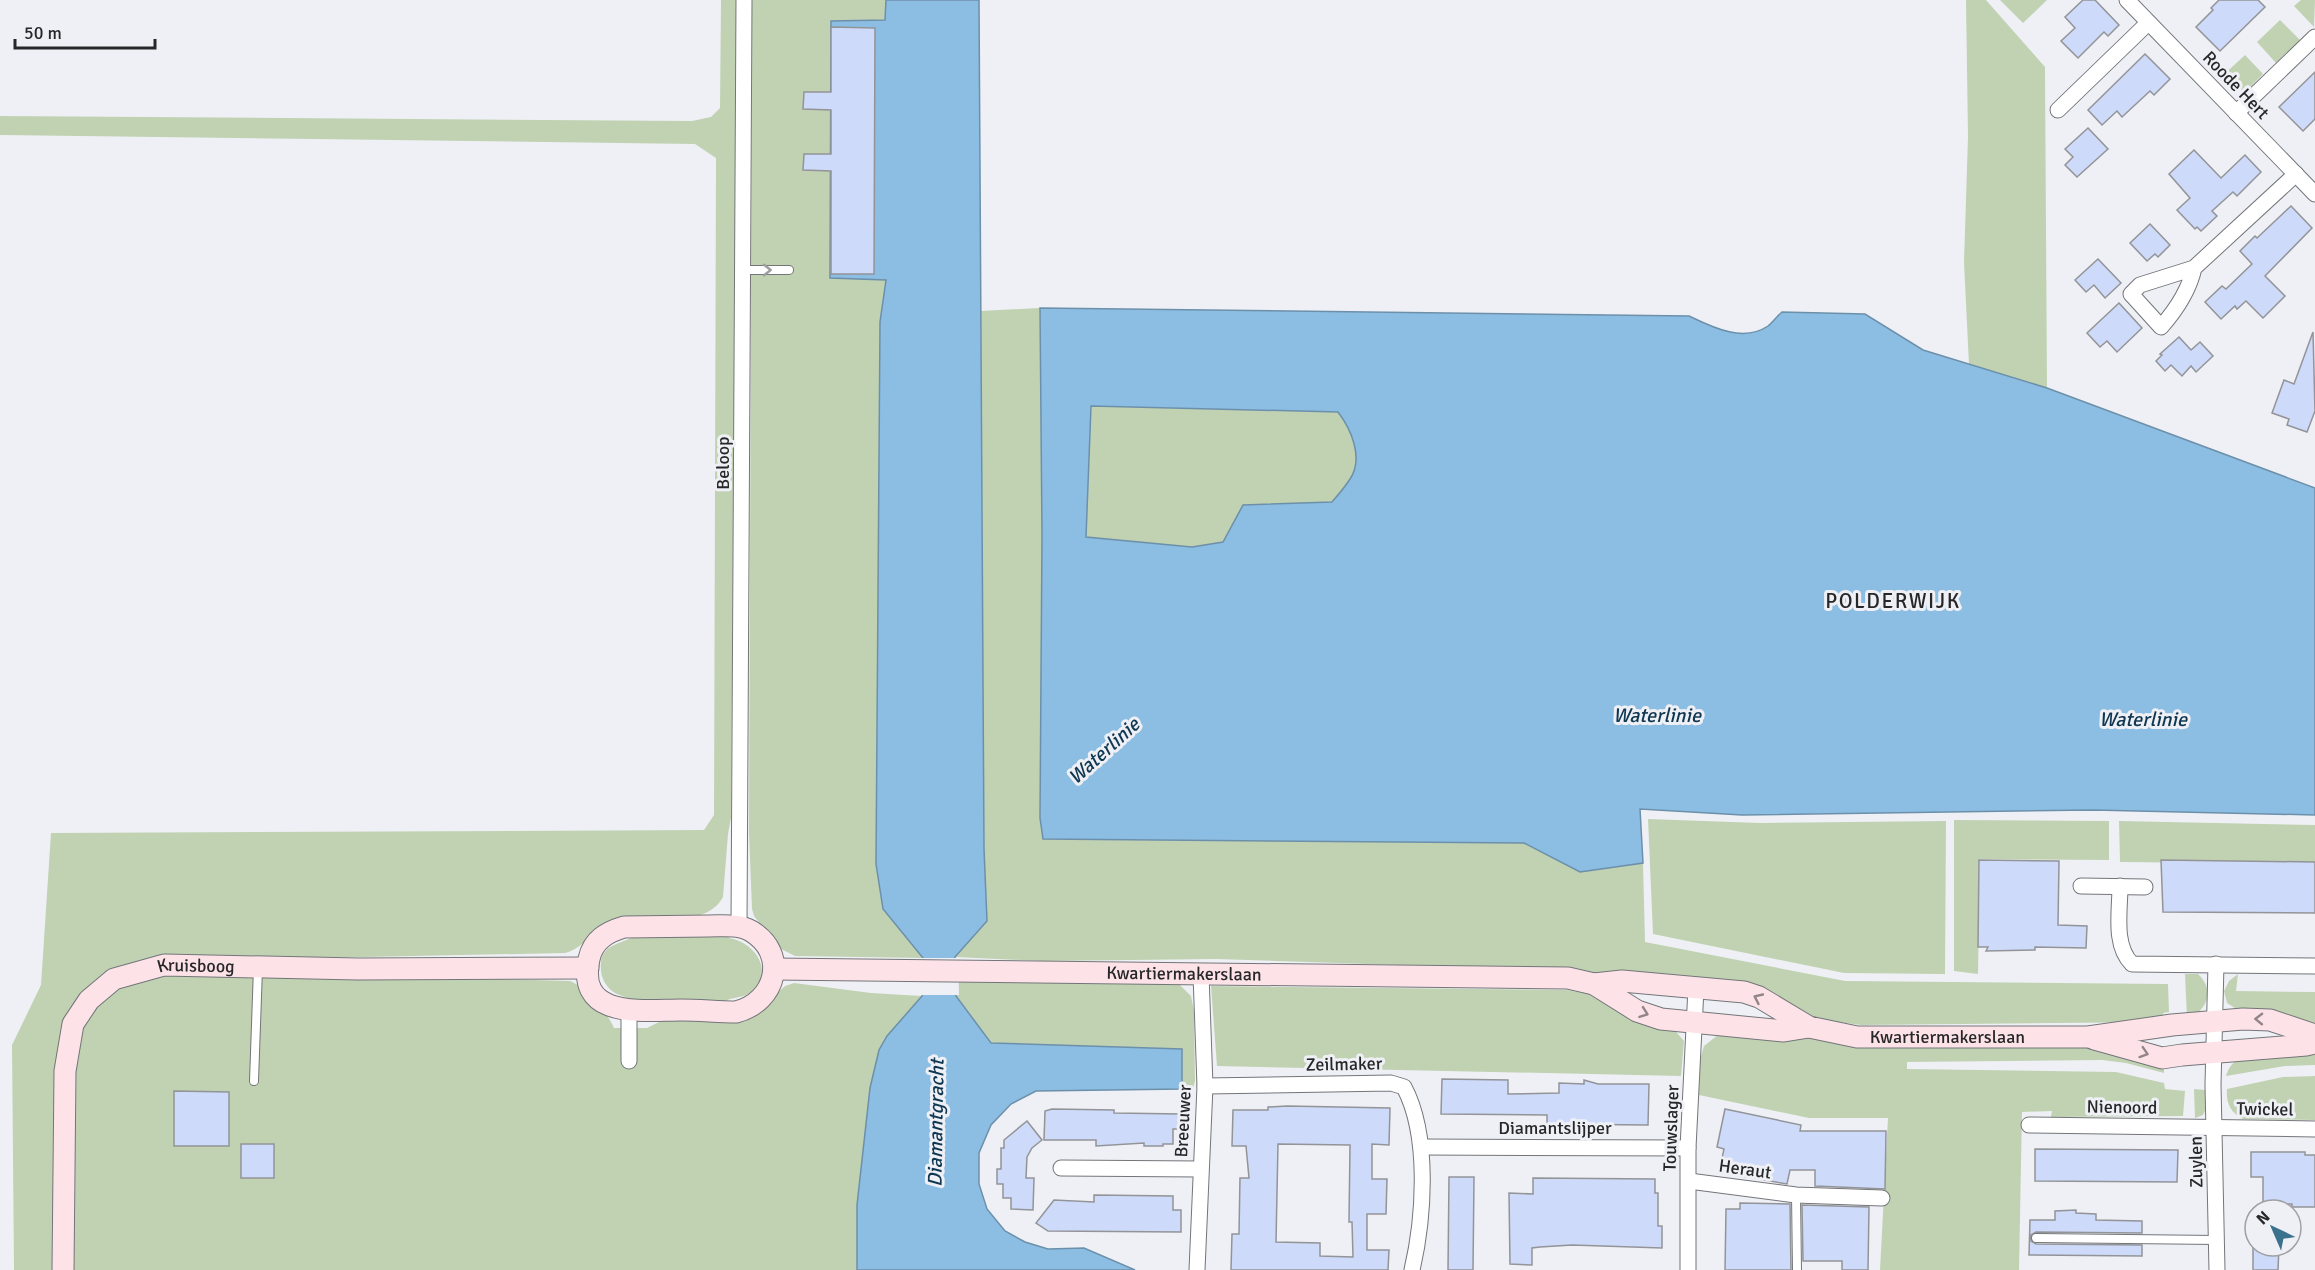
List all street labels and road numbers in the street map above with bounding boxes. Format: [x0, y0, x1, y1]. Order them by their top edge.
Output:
street label: Roode Hert [2198, 46, 2274, 124]
street label: Beloop [712, 436, 734, 490]
street label: Kruisboog [154, 953, 235, 977]
street label: Kwartiermakerslaan [1106, 962, 1262, 986]
street label: Kwartiermakerslaan [1870, 1026, 2025, 1048]
street label: Zeilmaker [1306, 1052, 1383, 1076]
street label: Breeuwer [1170, 1084, 1196, 1158]
street label: Touwslager [1658, 1084, 1684, 1172]
street label: Nienoord [2086, 1095, 2158, 1119]
street label: Twickel [2236, 1098, 2294, 1120]
street label: Diamantslijper [1498, 1117, 1612, 1139]
street label: Zuylen [2185, 1136, 2207, 1188]
street label: Heraut [1717, 1154, 1773, 1184]

